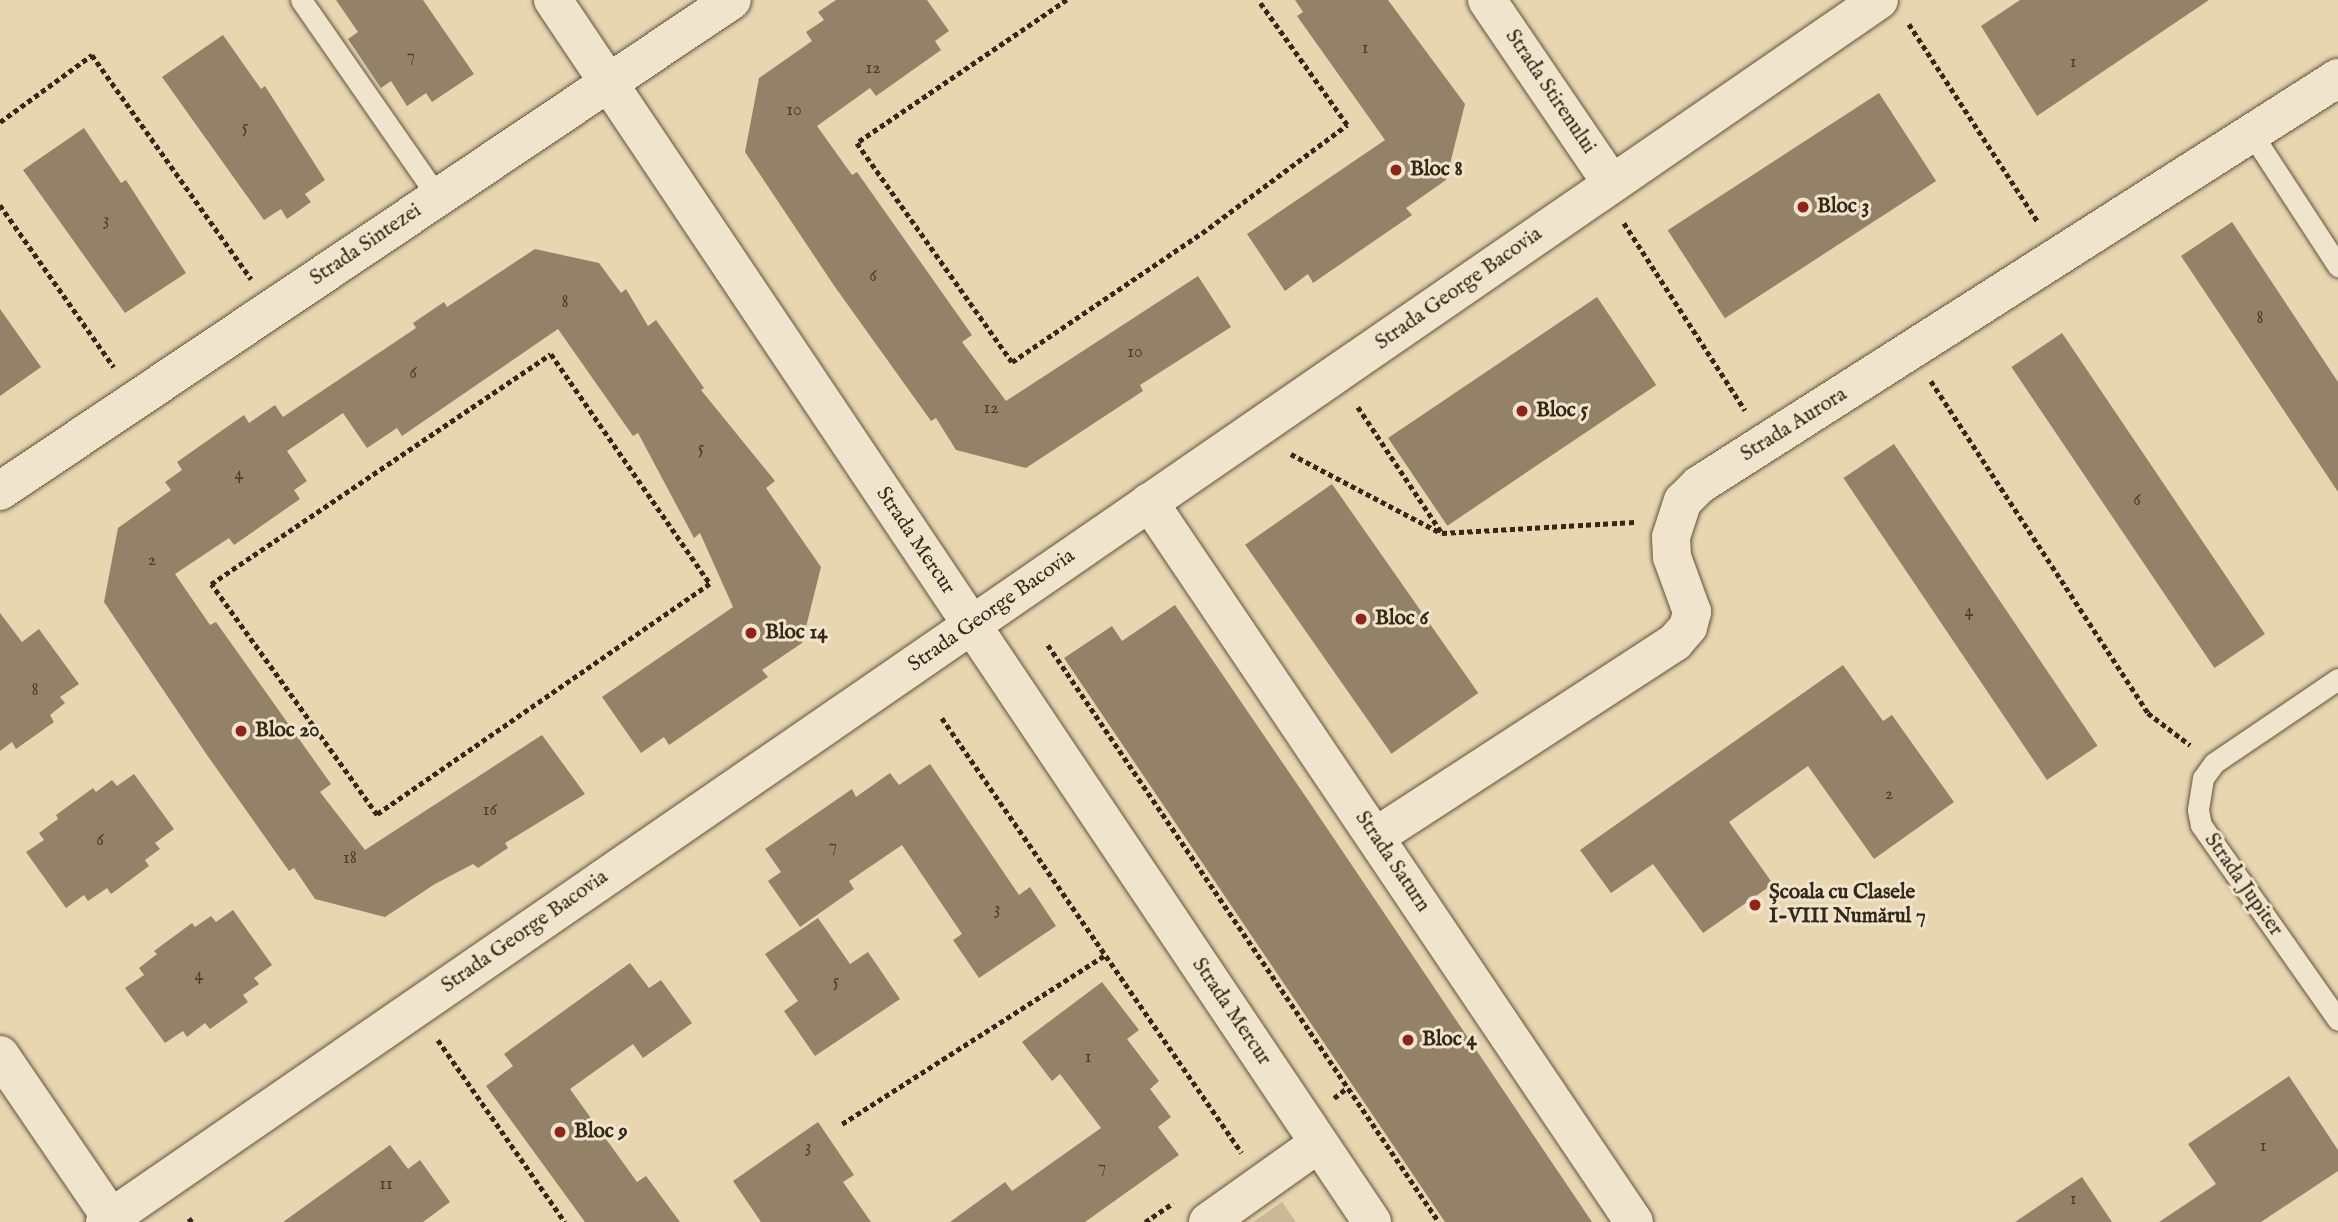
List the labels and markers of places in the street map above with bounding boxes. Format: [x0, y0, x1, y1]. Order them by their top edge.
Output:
place label: Bloc 8 [1410, 157, 1463, 183]
marker: Bloc 8 [1388, 162, 1404, 178]
place label: Bloc 3 [1817, 194, 1869, 220]
marker: Bloc 3 [1795, 199, 1811, 215]
place label: Bloc 5 [1536, 398, 1588, 424]
marker: Bloc 5 [1514, 403, 1530, 419]
place label: Bloc 6 [1375, 606, 1428, 632]
marker: Bloc 6 [1353, 611, 1369, 627]
place label: Bloc 14 [765, 620, 828, 646]
marker: Bloc 14 [743, 625, 759, 641]
place label: Bloc 20 [255, 718, 320, 744]
marker: Bloc 20 [233, 723, 249, 739]
place label: Școala cu Clasele I-VIII Numărul 7 [1769, 880, 1926, 930]
marker: Școala cu Clasele I-VIII Numărul 7 [1747, 897, 1763, 913]
place label: Bloc 4 [1422, 1027, 1477, 1053]
marker: Bloc 4 [1400, 1032, 1416, 1048]
place label: Bloc 9 [574, 1119, 628, 1145]
marker: Bloc 9 [552, 1124, 568, 1140]

